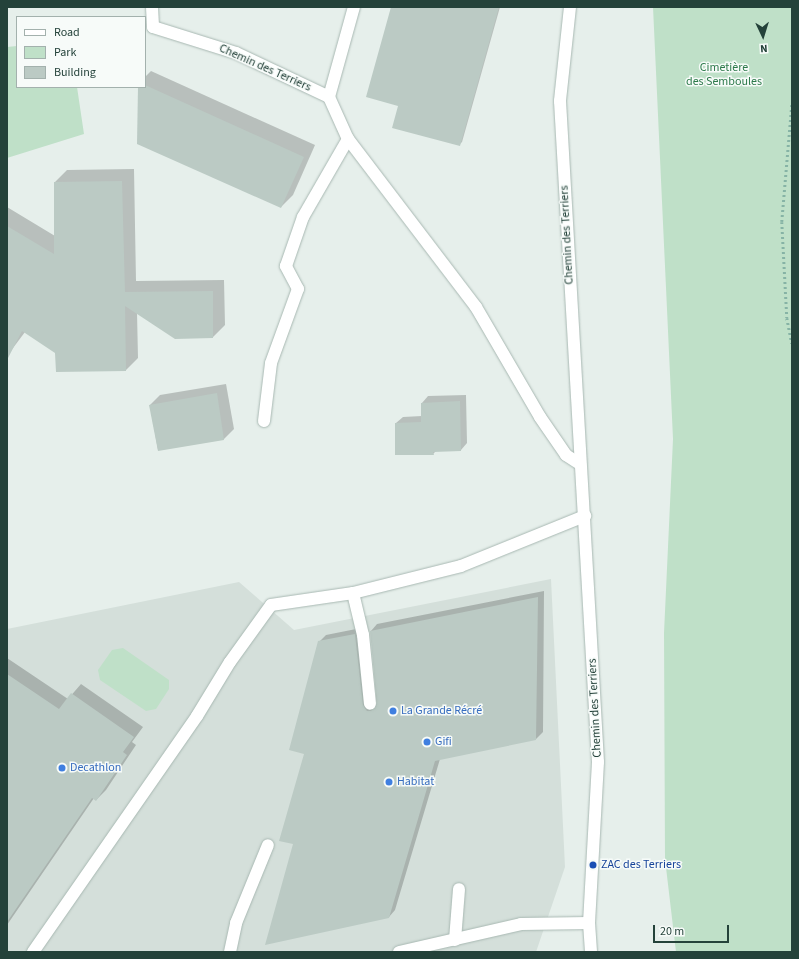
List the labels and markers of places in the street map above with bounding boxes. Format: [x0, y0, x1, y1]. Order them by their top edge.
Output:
place label: La Grande Récré [401, 704, 482, 718]
marker: La Grande Récré [388, 706, 398, 716]
place label: Gifi [435, 735, 452, 749]
marker: Gifi [422, 737, 432, 747]
place label: Decathlon [70, 761, 121, 775]
marker: Decathlon [57, 763, 67, 773]
place label: Habitat [397, 775, 434, 789]
marker: Habitat [384, 777, 394, 787]
place label: ZAC des Terriers [601, 858, 681, 872]
marker: ZAC des Terriers [588, 860, 598, 870]

